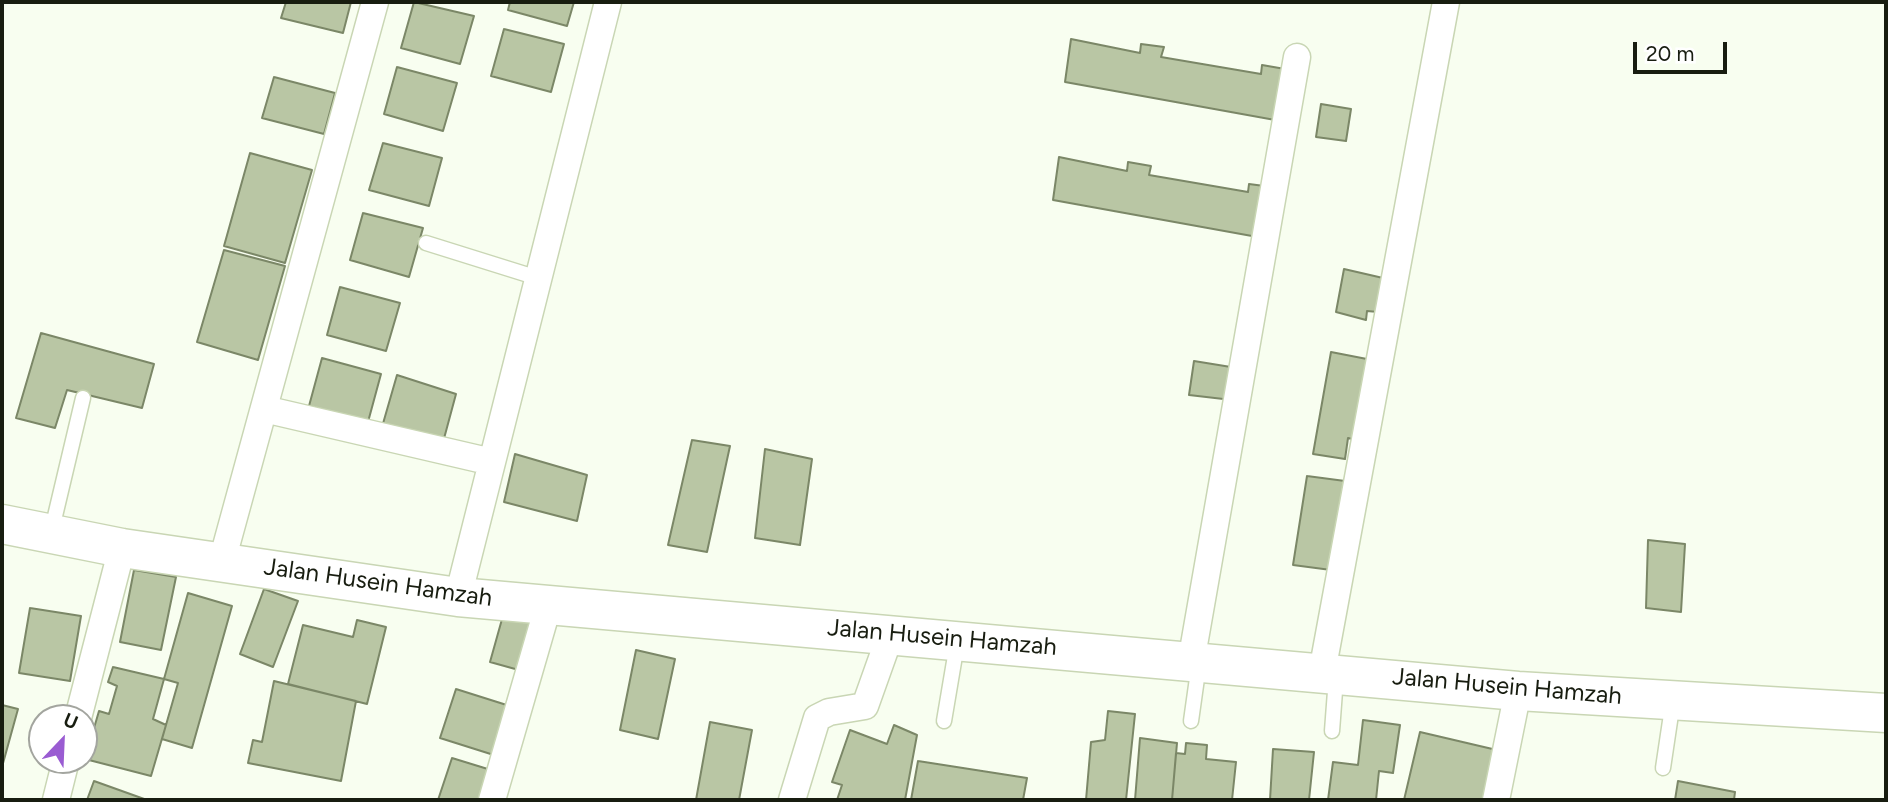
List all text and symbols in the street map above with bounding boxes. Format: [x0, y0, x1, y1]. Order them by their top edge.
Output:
scale bar [1636, 28, 1730, 72]
text: 20 m [1646, 41, 1694, 66]
street label: Jalan Husein Hamzah [262, 553, 494, 613]
street label: Jalan Husein Hamzah [826, 614, 1058, 662]
street label: Jalan Husein Hamzah [1391, 663, 1623, 711]
north arrow [28, 704, 98, 774]
text: U [60, 708, 81, 734]

